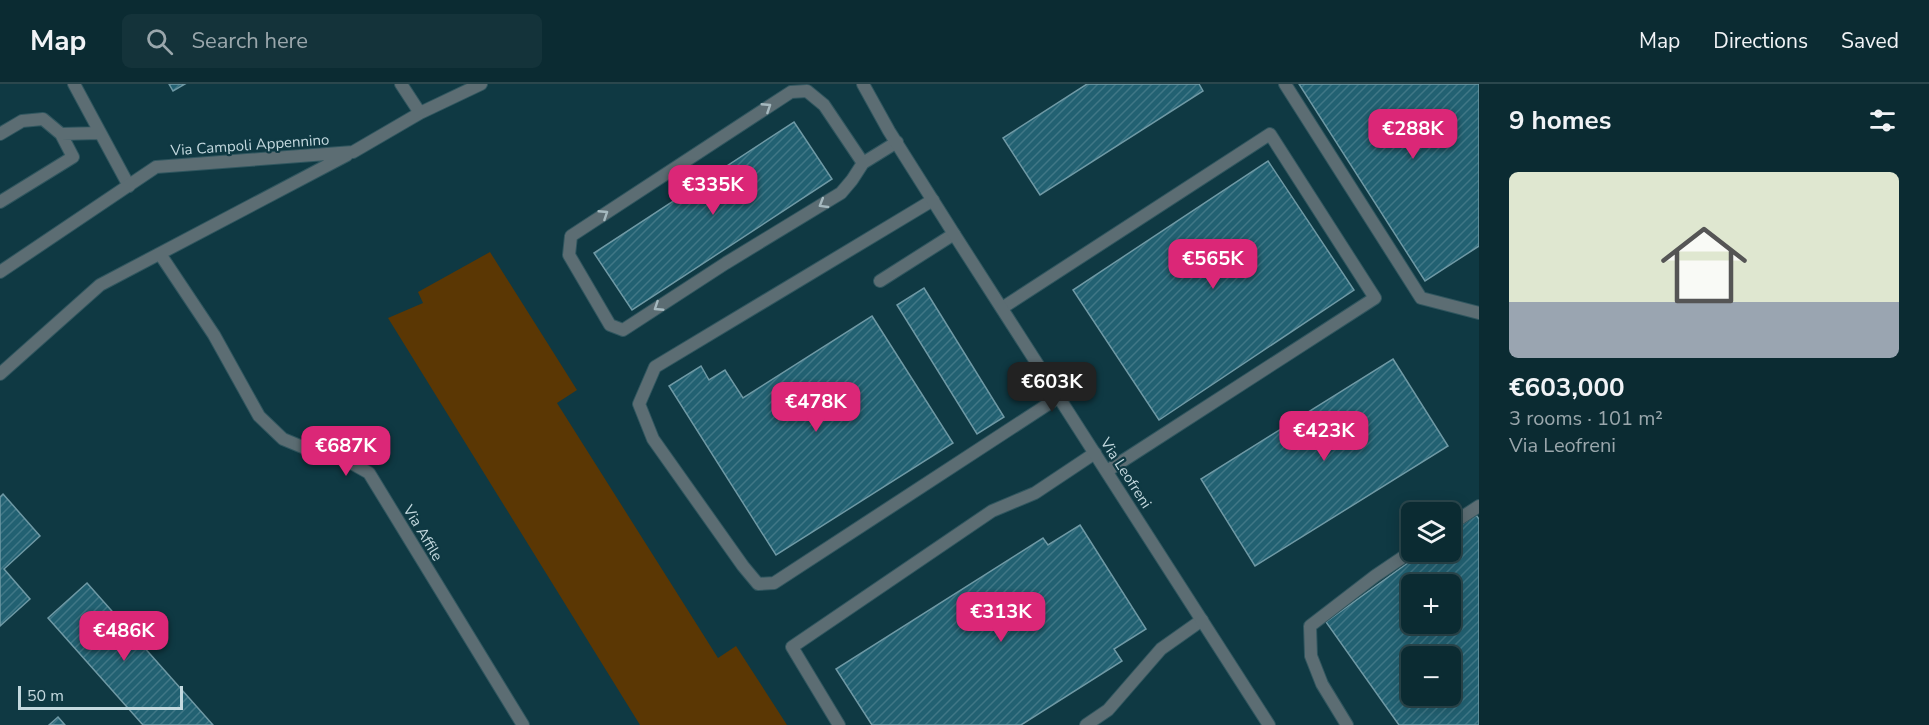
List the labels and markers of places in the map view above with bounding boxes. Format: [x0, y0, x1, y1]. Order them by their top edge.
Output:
pin: €288K [1371, 109, 1455, 160]
pin: €335K [671, 165, 755, 216]
pin: €565K [1171, 239, 1255, 290]
pin: €603K [1010, 362, 1094, 413]
pin: €478K [774, 382, 858, 433]
pin: €423K [1282, 411, 1366, 462]
pin: €687K [304, 426, 388, 477]
pin: €313K [959, 592, 1043, 643]
pin: €486K [82, 611, 166, 662]

